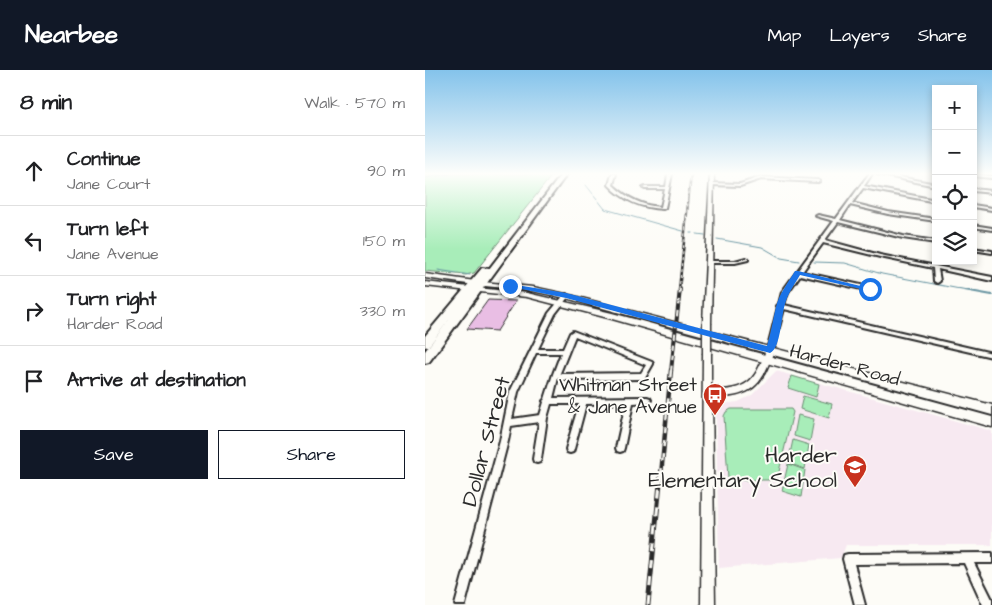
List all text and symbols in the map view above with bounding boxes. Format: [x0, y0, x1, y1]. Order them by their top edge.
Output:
text: Nearbee [25, 18, 118, 52]
text: Map [767, 23, 801, 48]
text: Layers [829, 23, 890, 48]
text: Share [918, 23, 967, 48]
map controls [932, 85, 977, 265]
button: + [932, 85, 977, 130]
text: 8 min [20, 88, 72, 117]
text: Walk · 570 m [304, 92, 405, 114]
button: − [932, 130, 977, 175]
text: Continue [67, 146, 141, 173]
icon: ahead [20, 157, 48, 185]
text: 90 m [367, 160, 405, 182]
text: Jane Court [67, 173, 150, 195]
button: locate [932, 175, 977, 220]
text: Turn left [67, 216, 148, 243]
button: layers [932, 220, 977, 265]
icon: left [20, 227, 48, 255]
text: 150 m [363, 230, 405, 252]
text: Jane Avenue [67, 243, 159, 265]
route end [499, 275, 522, 298]
route start [859, 278, 882, 301]
text: Turn right [67, 286, 156, 313]
icon: right [20, 297, 48, 325]
text: 330 m [360, 300, 405, 322]
text: Harder Road [67, 313, 163, 335]
street label: Harder Road [786, 338, 903, 393]
icon: arrive [20, 367, 48, 395]
text: Arrive at destination [67, 367, 246, 394]
place label: Whitman Street & Jane Avenue [559, 372, 697, 421]
street label: Dollar Street [454, 373, 519, 510]
bus stop icon: Whitman Street & Jane Avenue [702, 382, 728, 416]
button: Save [20, 430, 208, 479]
button: Share [218, 430, 405, 479]
place label: Harder Elementary School [648, 440, 837, 497]
school or university icon: Harder Elementary School [842, 454, 868, 488]

